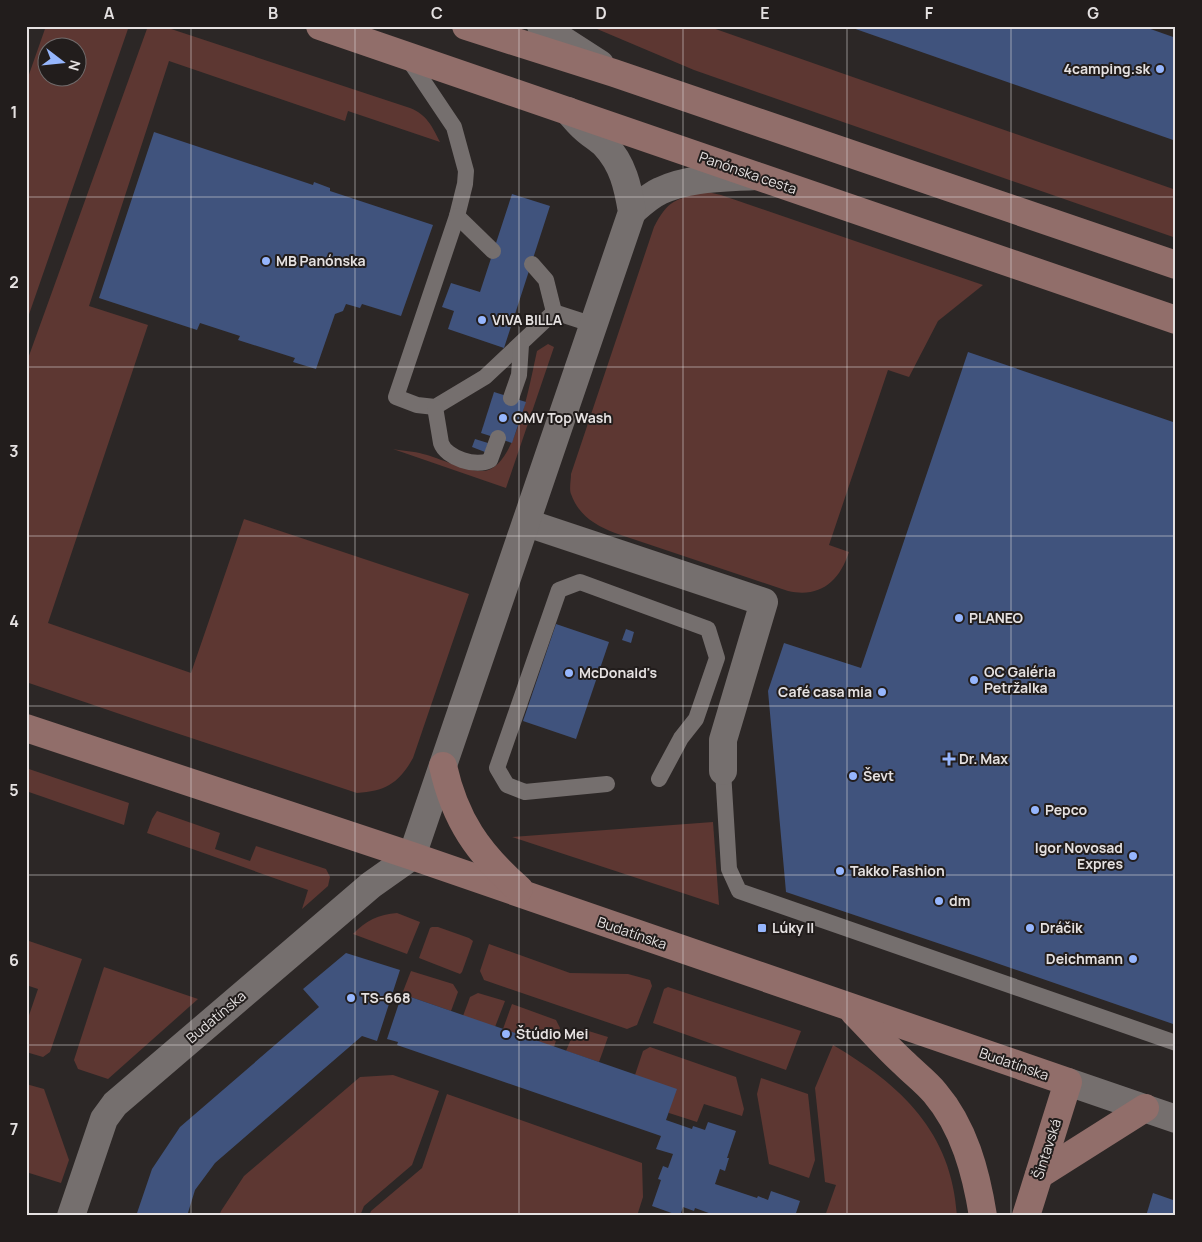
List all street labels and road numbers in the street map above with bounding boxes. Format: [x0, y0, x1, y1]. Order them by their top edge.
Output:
street label: Panónska cesta [697, 147, 800, 198]
street label: Budatínska [595, 912, 669, 953]
street label: Budatínska [182, 986, 249, 1047]
street label: Budatínska [977, 1043, 1051, 1084]
street label: Šintavská [1028, 1116, 1065, 1181]

